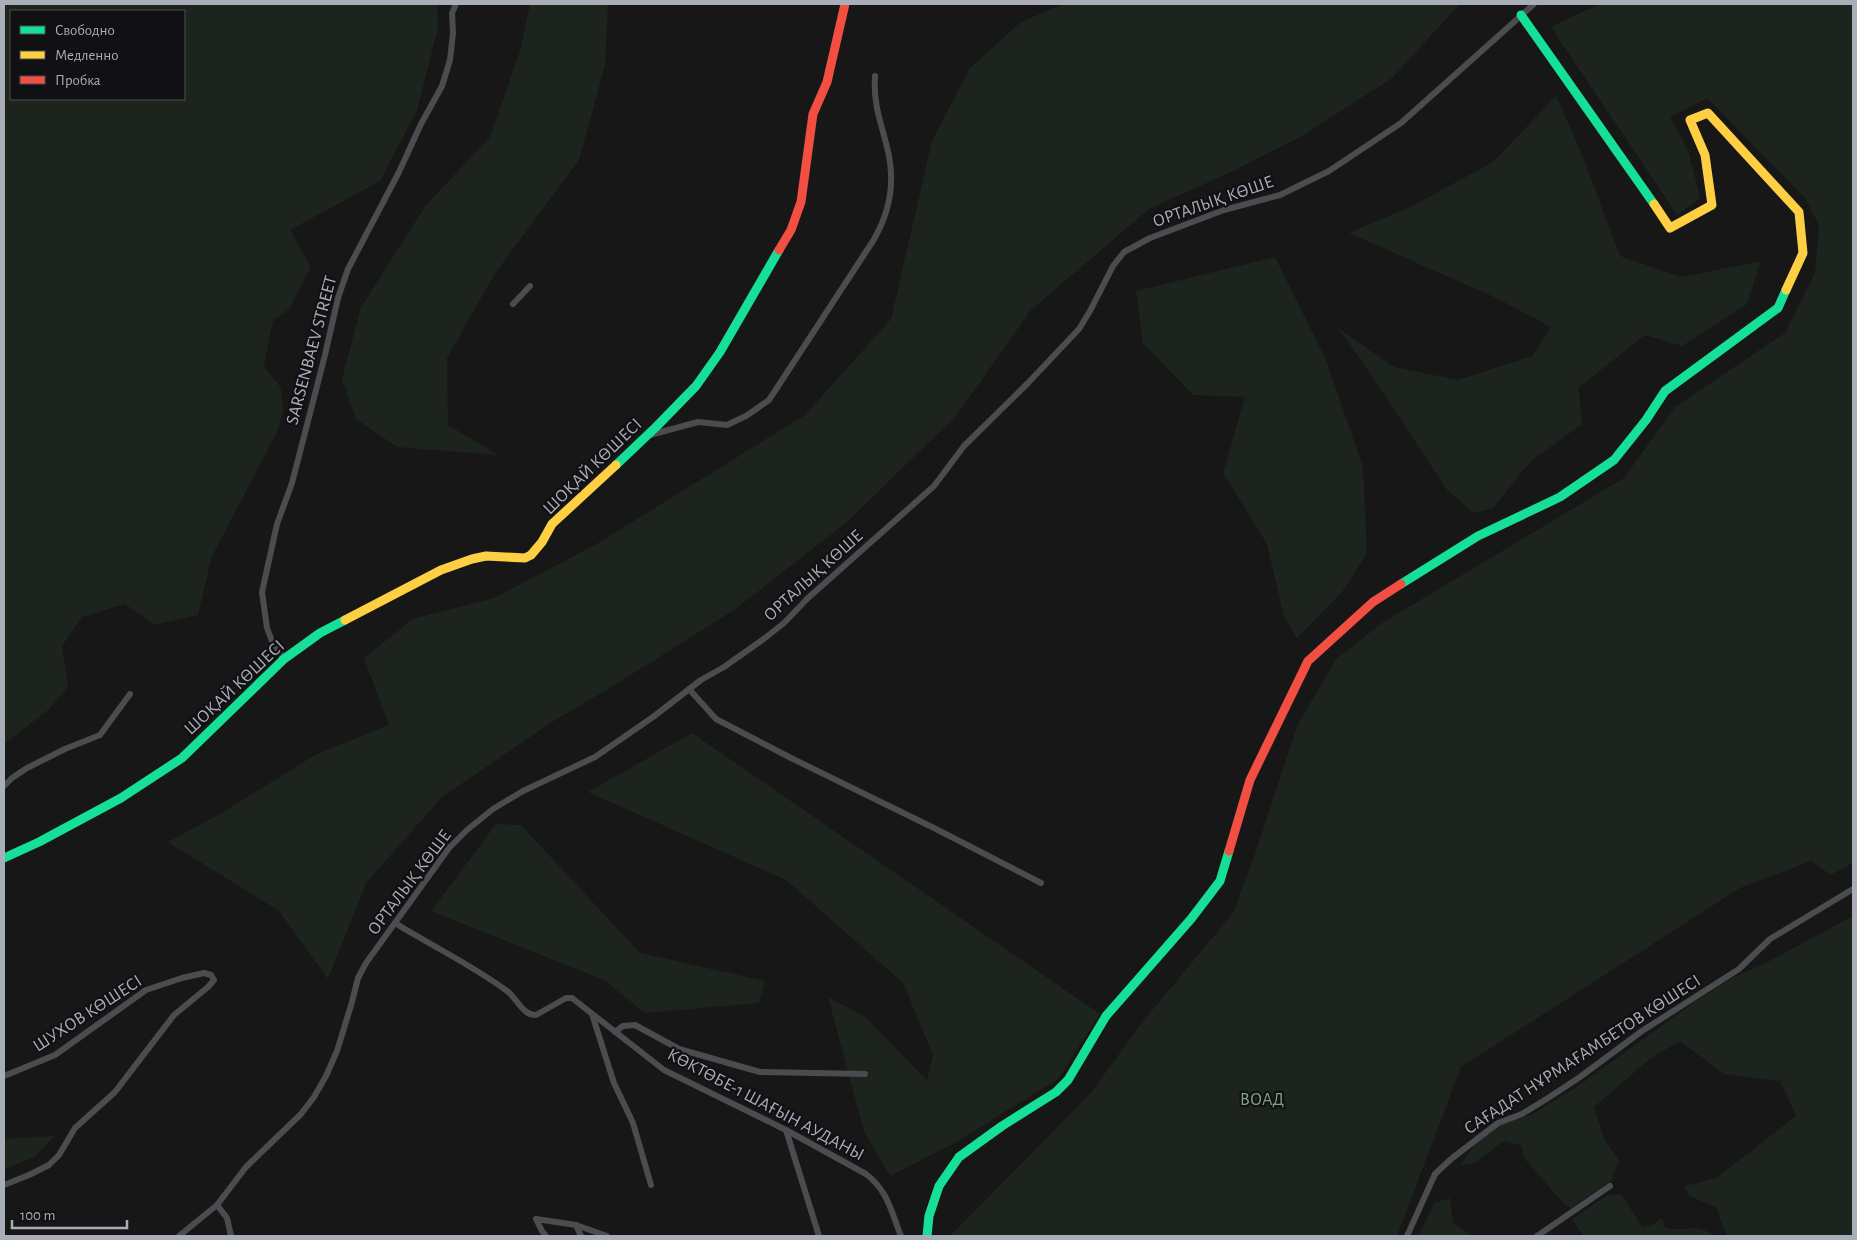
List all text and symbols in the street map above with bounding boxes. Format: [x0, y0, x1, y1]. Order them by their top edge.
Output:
legend [10, 10, 185, 100]
text: Свободно [55, 23, 115, 38]
text: Медленно [55, 48, 119, 63]
text: Пробка [55, 73, 101, 88]
street label: ОРТАЛЫҚ КӨШЕ [1150, 173, 1276, 231]
street label: SARSENBAEV STREET [283, 274, 341, 427]
street label: ШОҚАЙ КӨШЕСІ [538, 414, 646, 518]
street label: ОРТАЛЫҚ КӨШЕ [761, 527, 867, 625]
street label: ШОҚАЙ КӨШЕСІ [180, 635, 288, 739]
street label: ОРТАЛЫҚ КӨШЕ [364, 827, 455, 939]
street label: ШУХОВ КӨШЕСІ [30, 972, 145, 1056]
street label: САҒАДАТ НҰРМАҒАМБЕТОВ КӨШЕСІ [1461, 972, 1704, 1138]
street label: КӨКТӨБЕ-1 ШАҒЫН АУДАНЫ [664, 1045, 867, 1164]
park label: ВОАД [1240, 1091, 1284, 1109]
scale bar [12, 1198, 128, 1230]
text: 100 m [20, 1208, 55, 1223]

